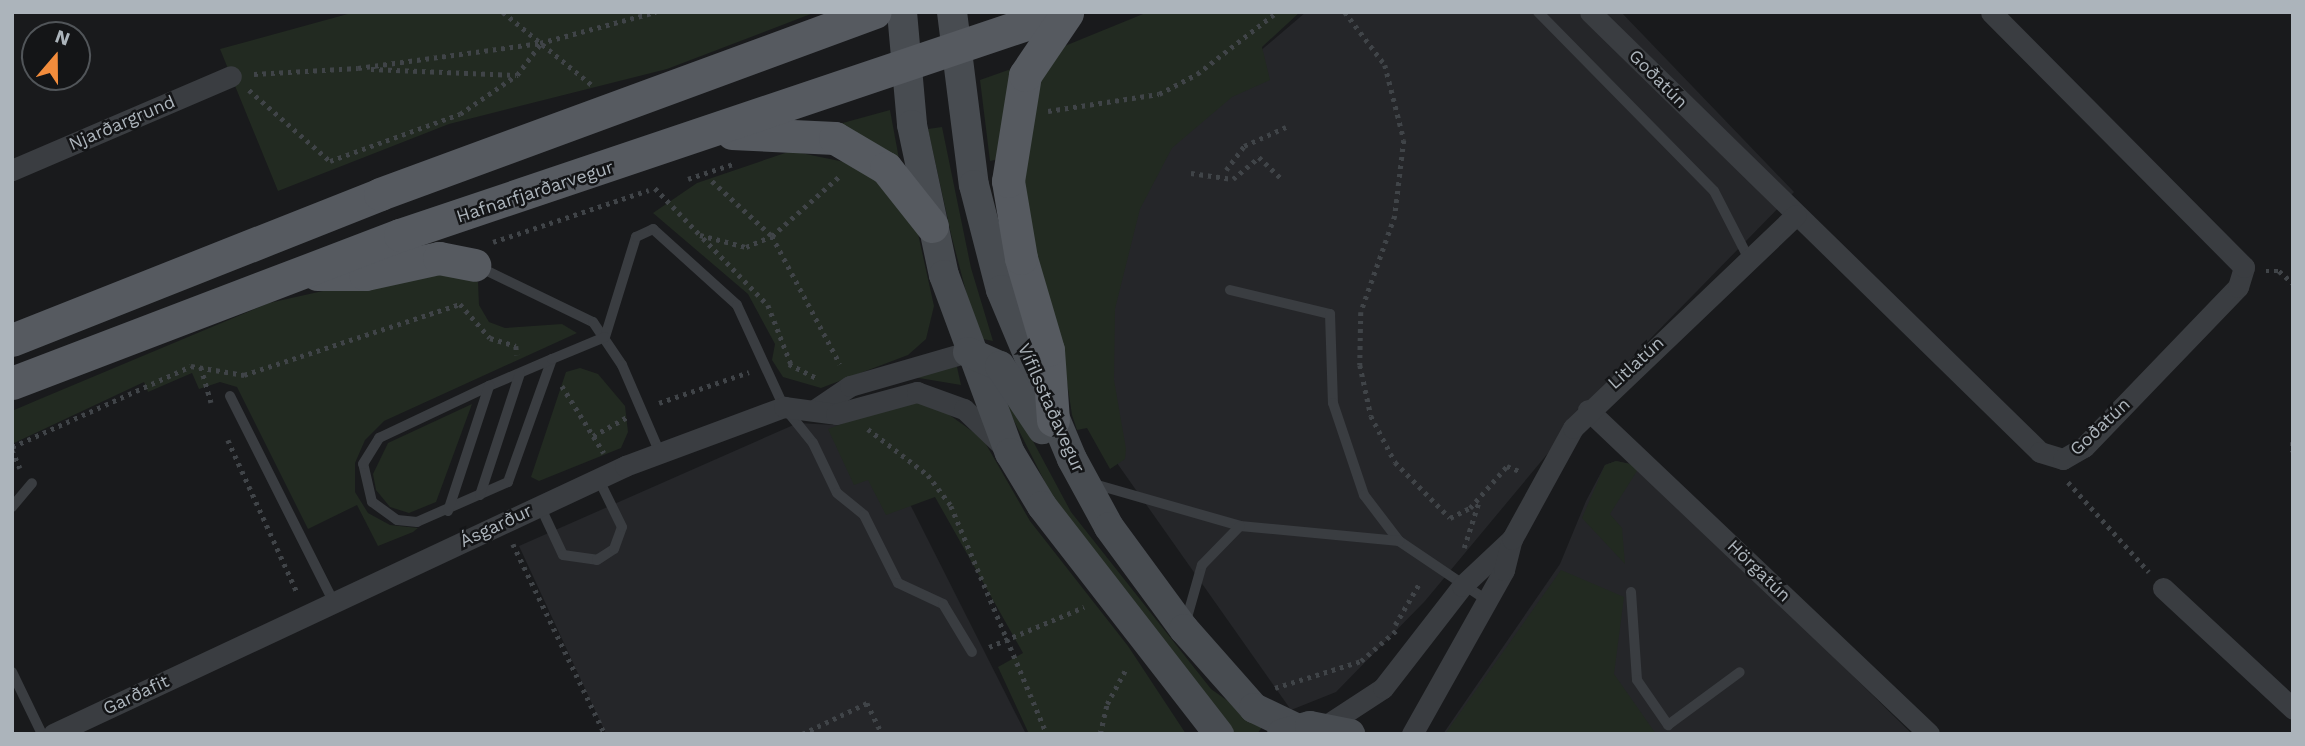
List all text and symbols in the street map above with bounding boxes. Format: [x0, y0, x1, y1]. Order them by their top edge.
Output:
north arrow [21, 21, 91, 91]
text: N [52, 24, 73, 51]
street label: Goðatún [1624, 45, 1692, 113]
street label: Njarðargrund [66, 91, 178, 155]
street label: Hafnarfjarðarvegur [454, 156, 616, 228]
street label: Litlatún [1603, 332, 1669, 394]
street label: Vífilsstaðavegur [1013, 340, 1089, 476]
street label: Goðatún [2065, 394, 2135, 460]
street label: Ásgarður [456, 500, 536, 552]
street label: Hörgatún [1723, 535, 1795, 607]
street label: Garðafit [99, 670, 173, 720]

